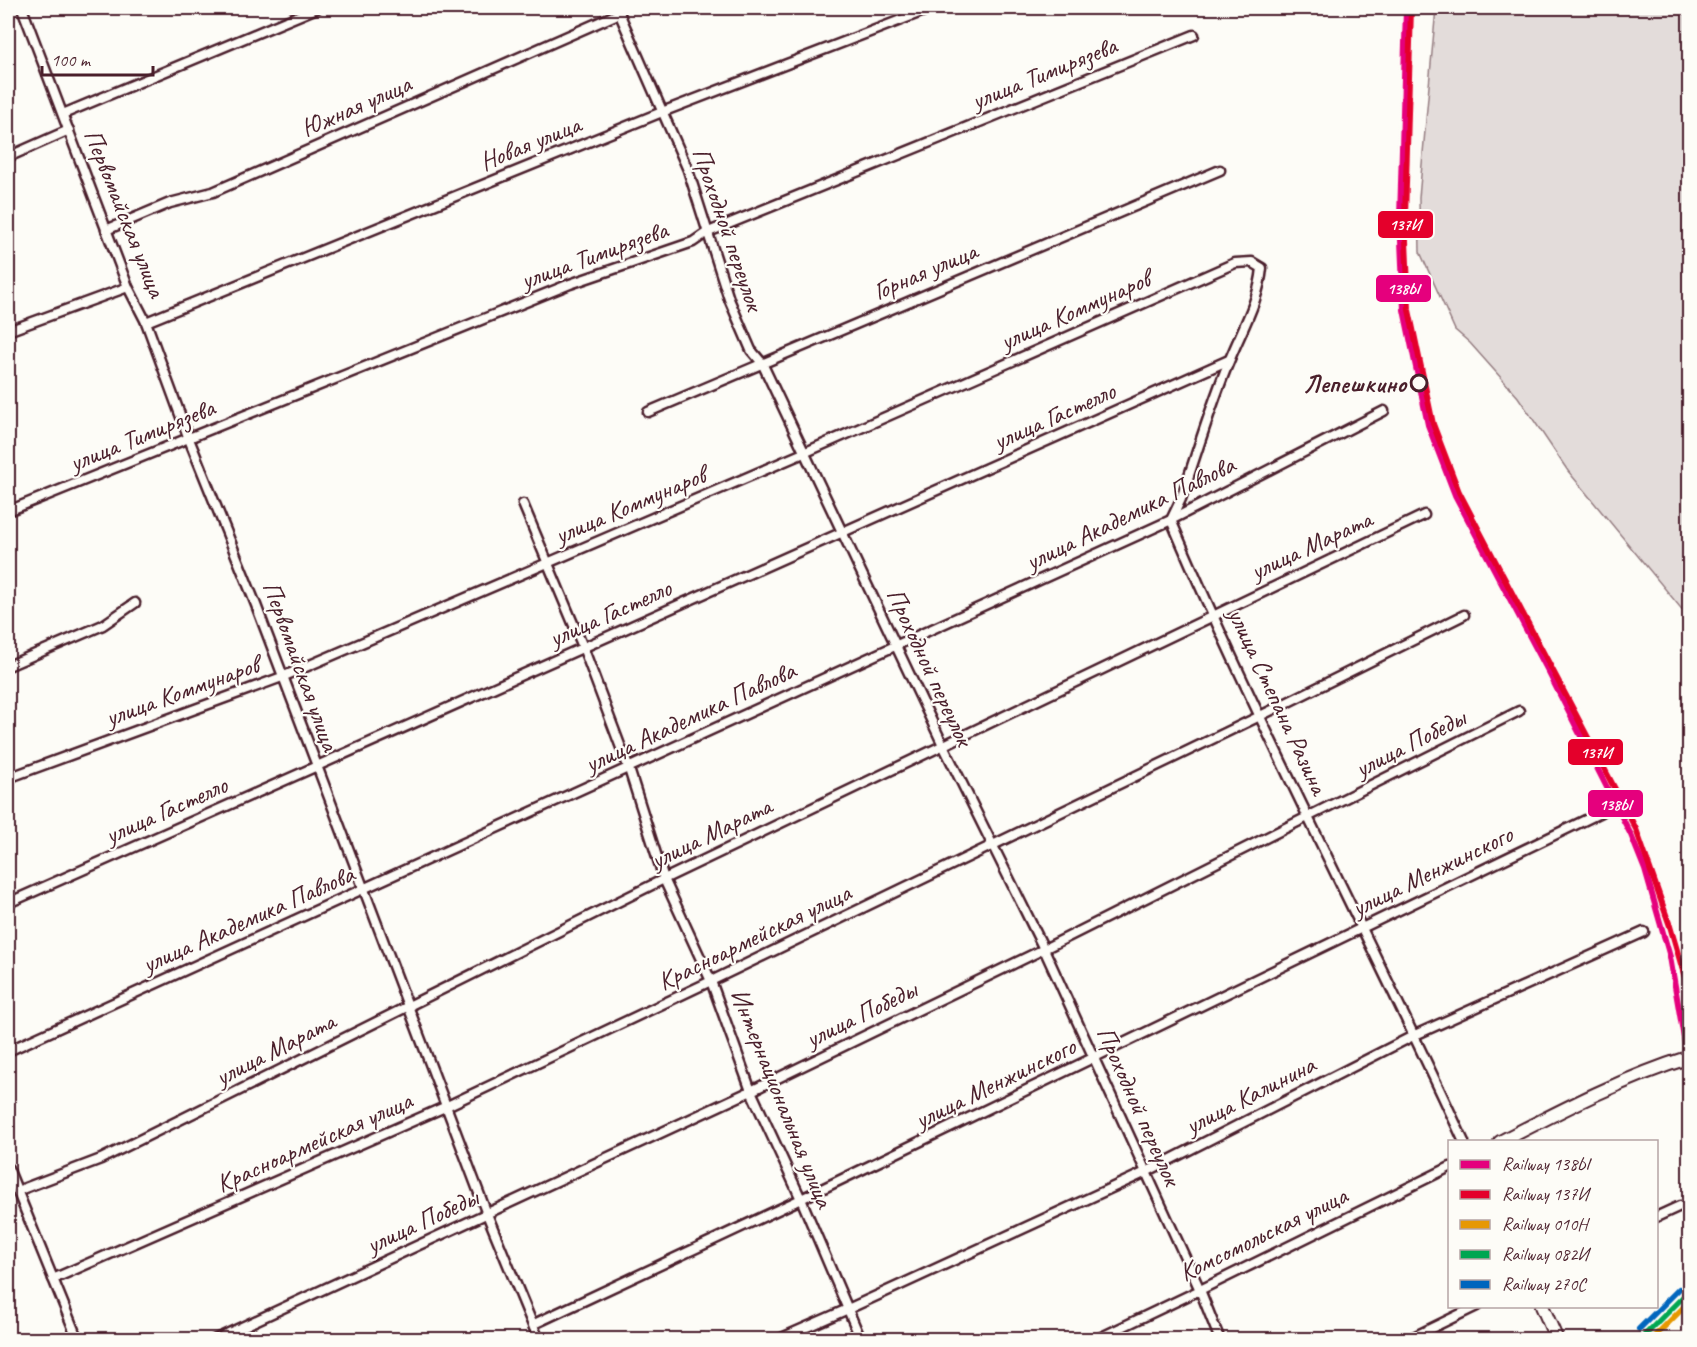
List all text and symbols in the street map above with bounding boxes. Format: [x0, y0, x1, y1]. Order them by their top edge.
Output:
street label: улица Тимирязева [965, 28, 1123, 118]
scale bar [42, 39, 153, 77]
text: 100 m [51, 49, 92, 71]
street label: Южная улица [296, 67, 418, 145]
street label: Новая улица [475, 107, 588, 178]
street label: Первомайская улица [76, 124, 174, 303]
street label: Проходной переулок [685, 143, 772, 317]
line badge: 137И [1377, 210, 1434, 239]
street label: улица Тимирязева [514, 213, 673, 297]
text: 137И [1389, 215, 1424, 235]
street label: Горная улица [868, 233, 984, 308]
street label: улица Коммунаров [993, 260, 1161, 359]
line badge: 138Ы [1375, 274, 1432, 303]
text: 138Ы [1387, 279, 1422, 299]
place label: Лепешкино [1303, 367, 1408, 400]
street label: улица Гастелло [986, 374, 1122, 458]
marker: Лепешкино [1410, 374, 1428, 392]
street label: улица Тимирязева [63, 390, 221, 480]
street label: улица Академика Павлова [1018, 447, 1242, 579]
street label: улица Коммунаров [548, 456, 716, 552]
street label: улица Марата [1243, 501, 1379, 588]
street label: улица Гастелло [542, 571, 678, 655]
street label: Первомайская улица [255, 577, 348, 757]
street label: Проходной переулок [879, 583, 982, 753]
street label: улица Степана Разина [1219, 601, 1337, 802]
street label: улица Коммунаров [99, 646, 269, 735]
street label: улица Академика Павлова [577, 653, 802, 781]
street label: улица Победы [1347, 700, 1473, 786]
line badge: 137И [1567, 738, 1624, 766]
text: 137И [1580, 743, 1615, 763]
street label: улица Гастелло [98, 768, 234, 852]
street label: улица Марата [643, 789, 779, 877]
line badge: 138Ы [1587, 789, 1644, 818]
text: 138Ы [1599, 795, 1634, 815]
street label: улица Менжинского [1344, 817, 1520, 925]
street label: улица Академика Павлова [135, 857, 361, 981]
street label: Красноармейская улица [652, 875, 857, 998]
street label: улица Победы [798, 972, 924, 1056]
street label: Интернациональная улица [723, 983, 842, 1214]
street label: улица Марата [208, 1004, 343, 1094]
street label: Проходной переулок [1089, 1021, 1190, 1193]
street label: улица Менжинского [907, 1029, 1083, 1137]
street label: улица Калинина [1177, 1047, 1322, 1143]
street label: Красноармейская улица [211, 1083, 418, 1200]
legend [1448, 1140, 1658, 1308]
text: Railway 138Ы [1502, 1153, 1592, 1175]
street label: Комсомольская улица [1173, 1178, 1354, 1289]
street label: улица Победы [359, 1180, 485, 1262]
text: Railway 137И [1502, 1183, 1591, 1205]
text: Railway 010Н [1502, 1213, 1590, 1235]
text: Railway 082И [1502, 1243, 1591, 1265]
text: Railway 270С [1502, 1273, 1588, 1295]

